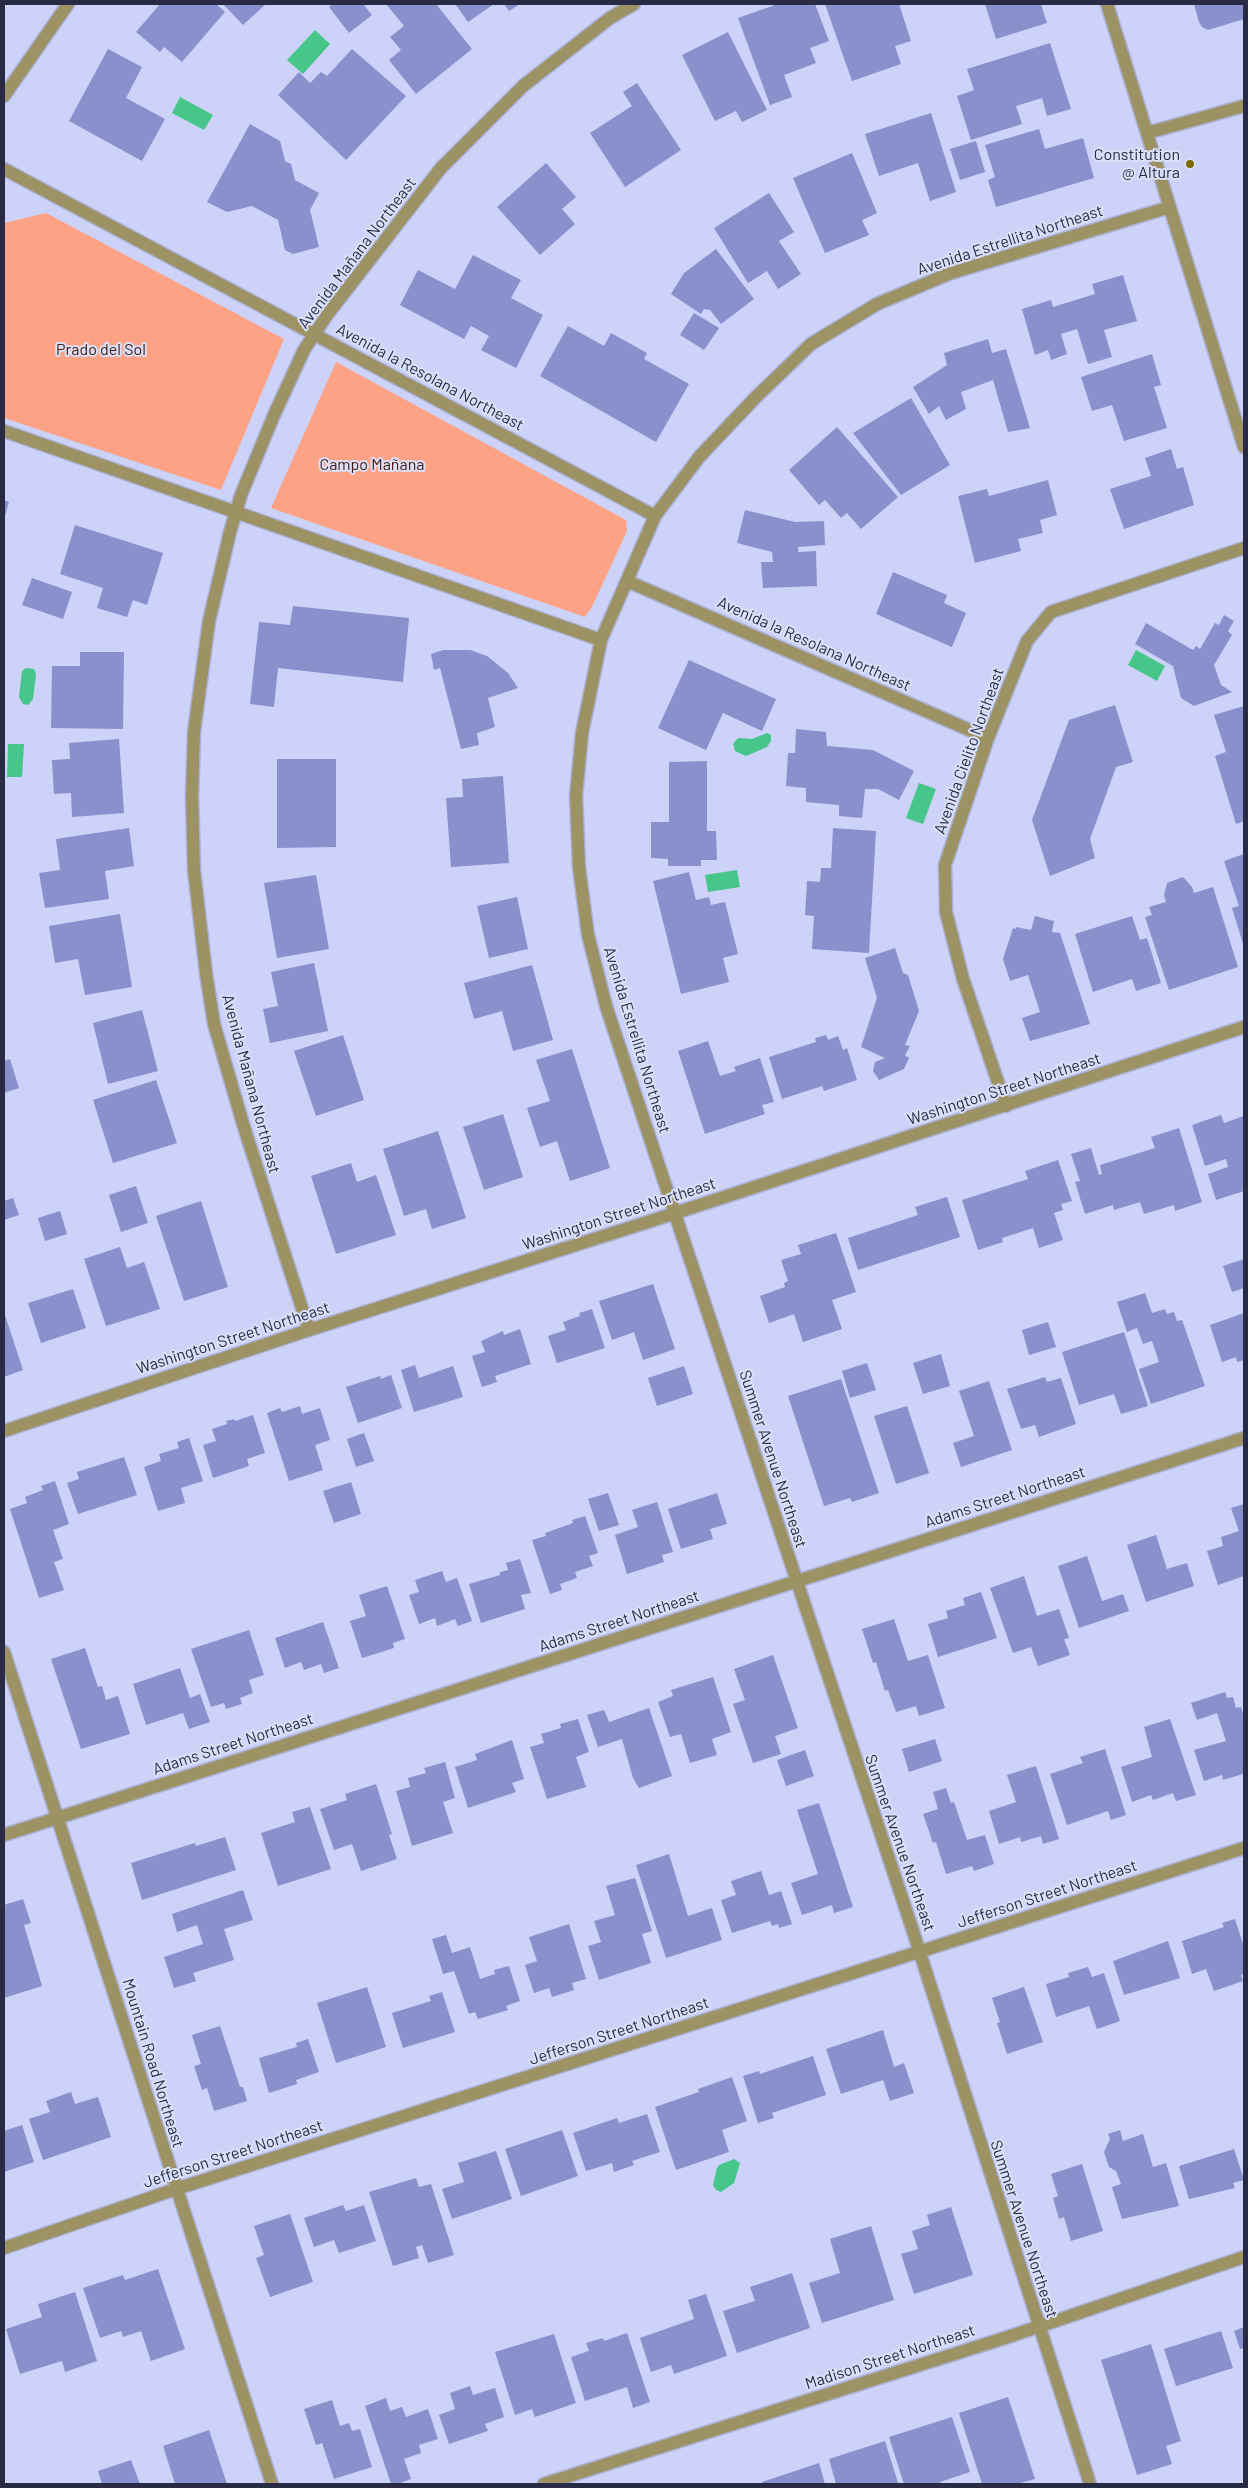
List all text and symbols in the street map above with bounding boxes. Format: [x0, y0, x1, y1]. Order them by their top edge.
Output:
place label: Constitution @ Altura [1094, 145, 1180, 183]
marker: Constitution @ Altura [1184, 158, 1196, 170]
street label: Avenida Mañana Northeast [294, 174, 420, 332]
street label: Avenida Estrellita Northeast [915, 201, 1105, 279]
street label: Avenida la Resolana Northeast [333, 319, 527, 435]
park label: Prado del Sol [56, 340, 146, 360]
park label: Campo Mañana [320, 455, 424, 475]
street label: Avenida la Resolana Northeast [714, 593, 914, 695]
street label: Avenida Cielito Northeast [930, 665, 1008, 837]
street label: Avenida Estrellita Northeast [599, 944, 675, 1136]
street label: Avenida Mañana Northeast [218, 992, 284, 1176]
street label: Washington Street Northeast [905, 1049, 1103, 1129]
street label: Washington Street Northeast [520, 1174, 718, 1254]
street label: Washington Street Northeast [134, 1298, 332, 1378]
street label: Summer Avenue Northeast [735, 1368, 811, 1550]
street label: Adams Street Northeast [922, 1462, 1088, 1532]
street label: Adams Street Northeast [536, 1586, 702, 1656]
street label: Adams Street Northeast [150, 1709, 316, 1779]
street label: Summer Avenue Northeast [861, 1752, 939, 1934]
street label: Jefferson Street Northeast [955, 1856, 1139, 1932]
street label: Mountain Road Northeast [118, 1976, 188, 2150]
street label: Jefferson Street Northeast [527, 1993, 711, 2069]
street label: Jefferson Street Northeast [141, 2116, 325, 2192]
street label: Summer Avenue Northeast [986, 2138, 1062, 2320]
street label: Madison Street Northeast [803, 2320, 977, 2394]

